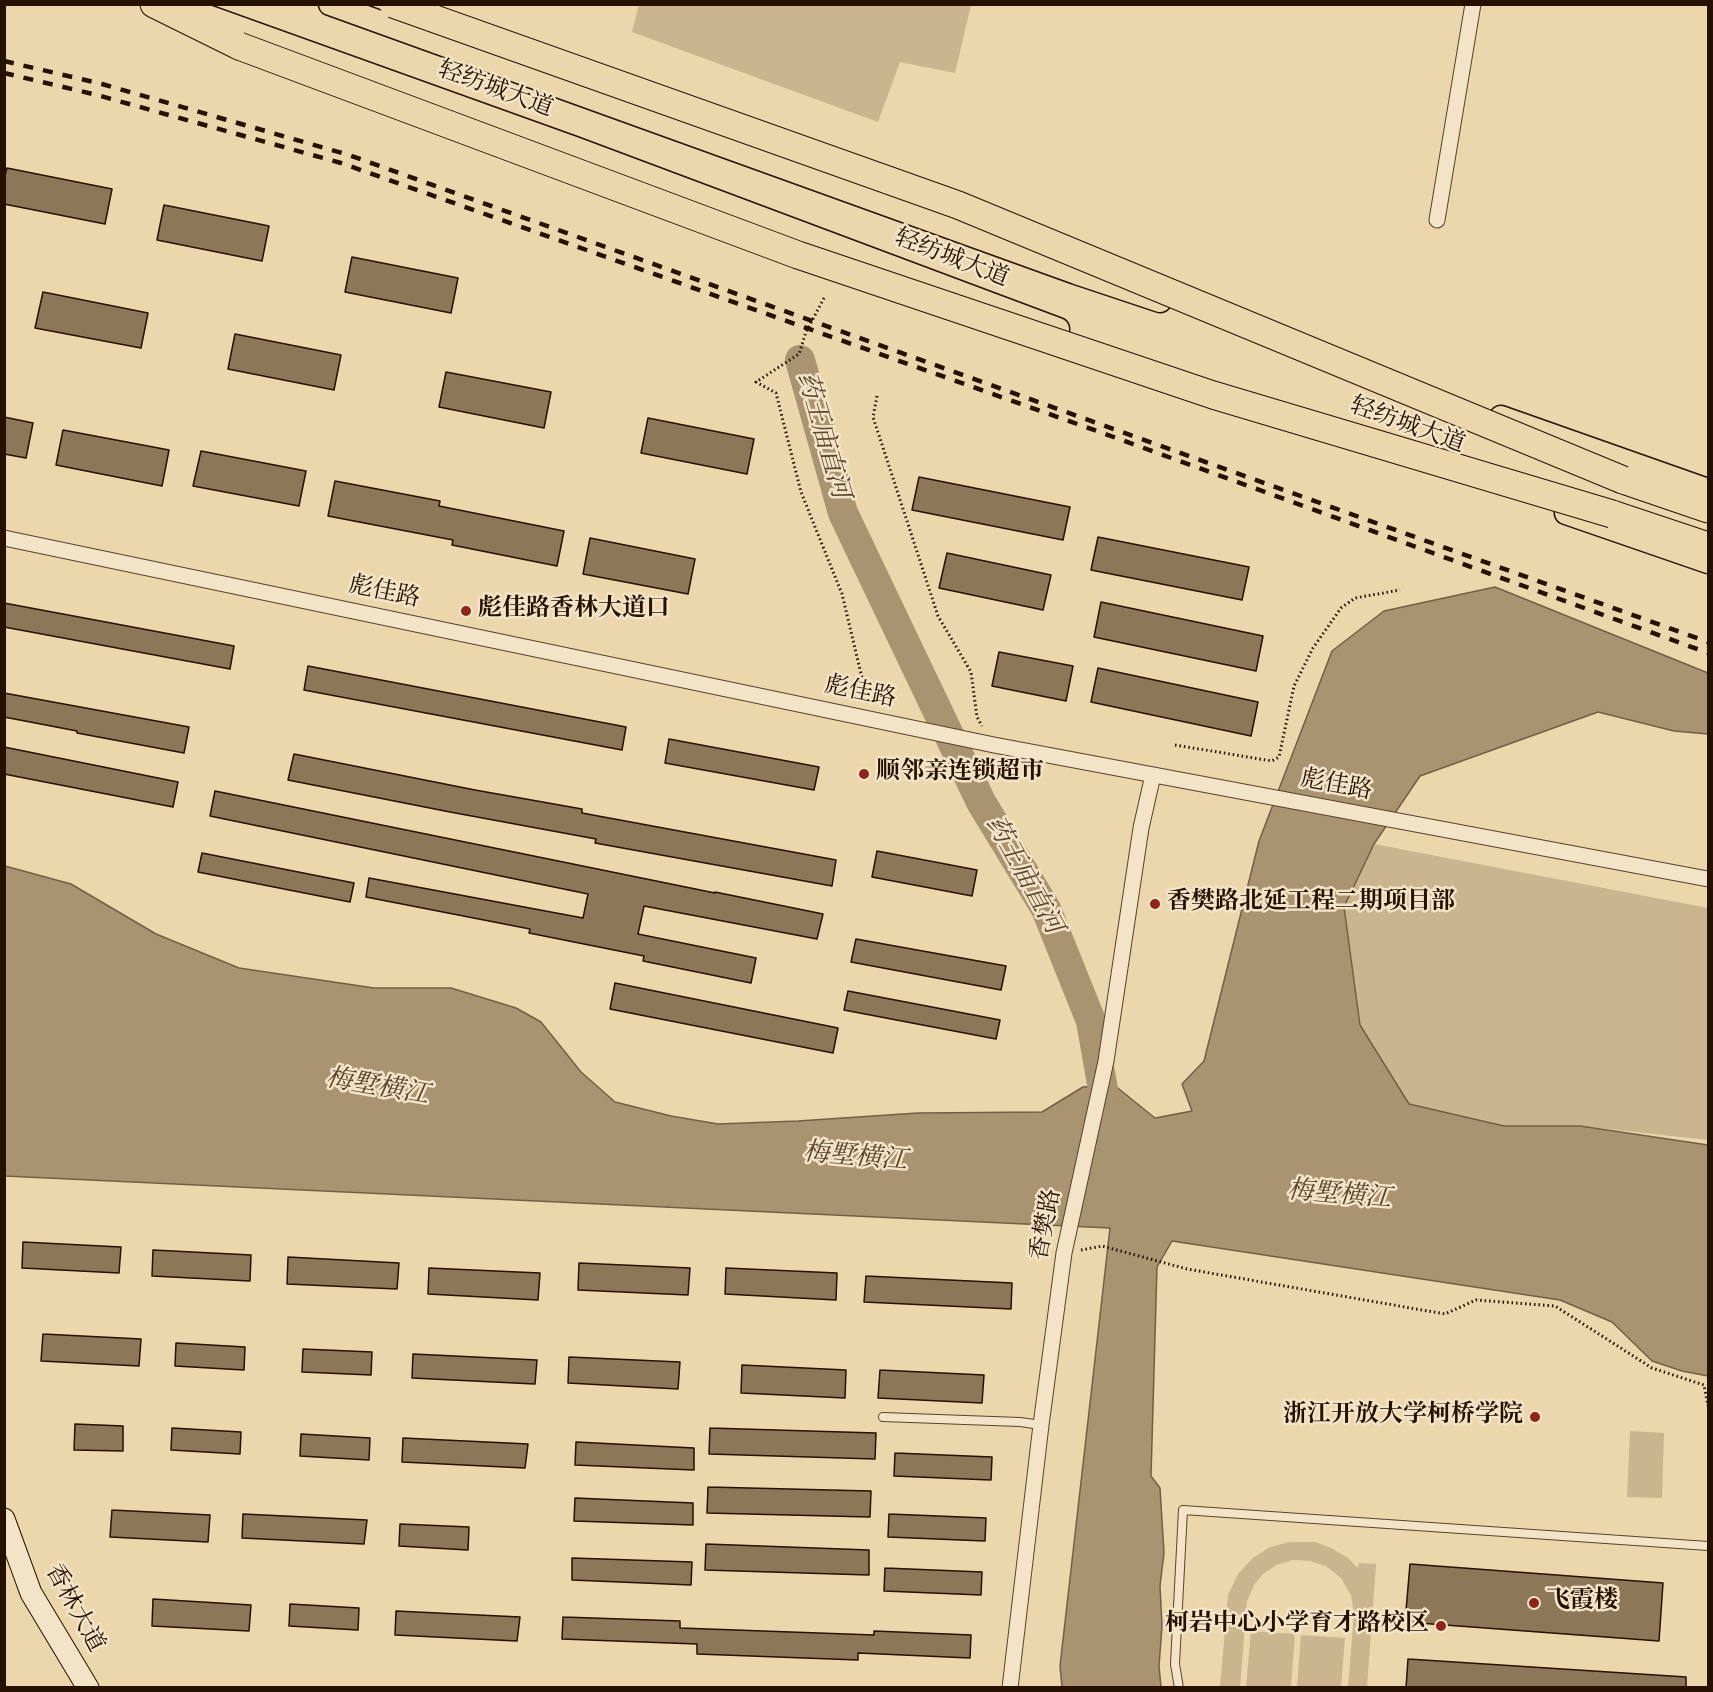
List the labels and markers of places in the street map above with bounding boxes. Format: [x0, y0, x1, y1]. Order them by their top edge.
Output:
place label: 彪佳路香林大道口 [478, 597, 670, 625]
marker: 彪佳路香林大道口 [459, 604, 473, 618]
place label: 顺邻亲连锁超市 [876, 760, 1044, 788]
marker: 顺邻亲连锁超市 [857, 767, 871, 781]
place label: 香樊路北延工程二期项目部 [1167, 890, 1455, 918]
marker: 香樊路北延工程二期项目部 [1148, 897, 1162, 911]
place label: 浙江开放大学柯桥学院 [1283, 1403, 1523, 1431]
marker: 浙江开放大学柯桥学院 [1528, 1410, 1542, 1424]
place label: 飞霞楼 [1546, 1589, 1618, 1617]
marker: 飞霞楼 [1527, 1596, 1541, 1610]
place label: 柯岩中心小学育才路校区 [1165, 1612, 1429, 1640]
marker: 柯岩中心小学育才路校区 [1434, 1619, 1448, 1633]

